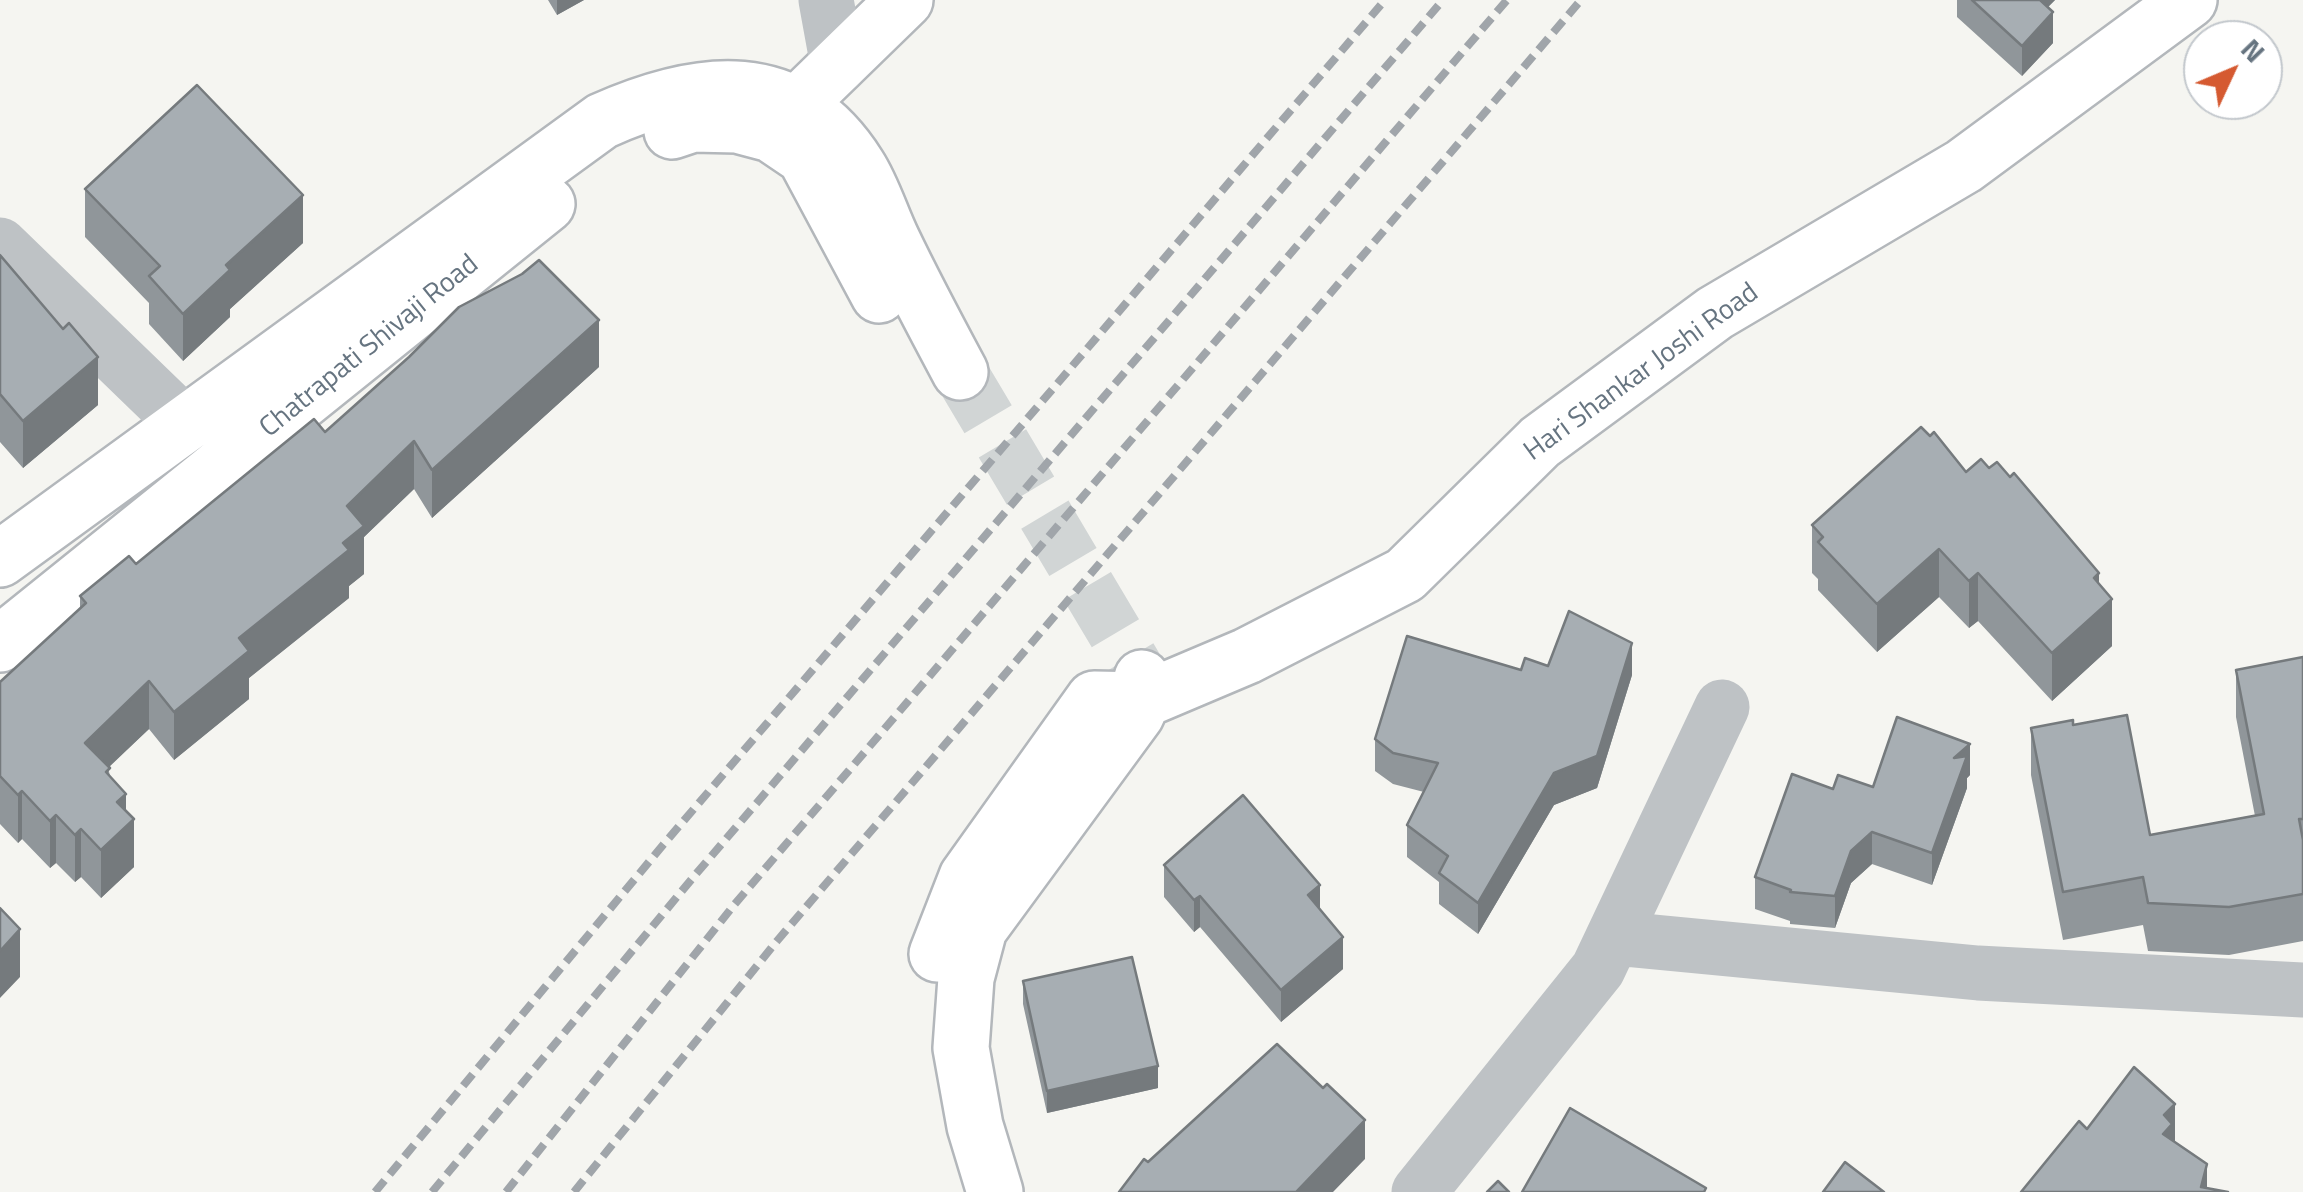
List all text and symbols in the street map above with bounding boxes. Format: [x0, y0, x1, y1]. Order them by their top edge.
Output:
north arrow [2183, 20, 2283, 120]
text: N [2231, 28, 2276, 72]
street label: Chatrapati Shivaji Road [254, 249, 486, 445]
street label: Hari Shankar Joshi Road [1518, 277, 1766, 469]

